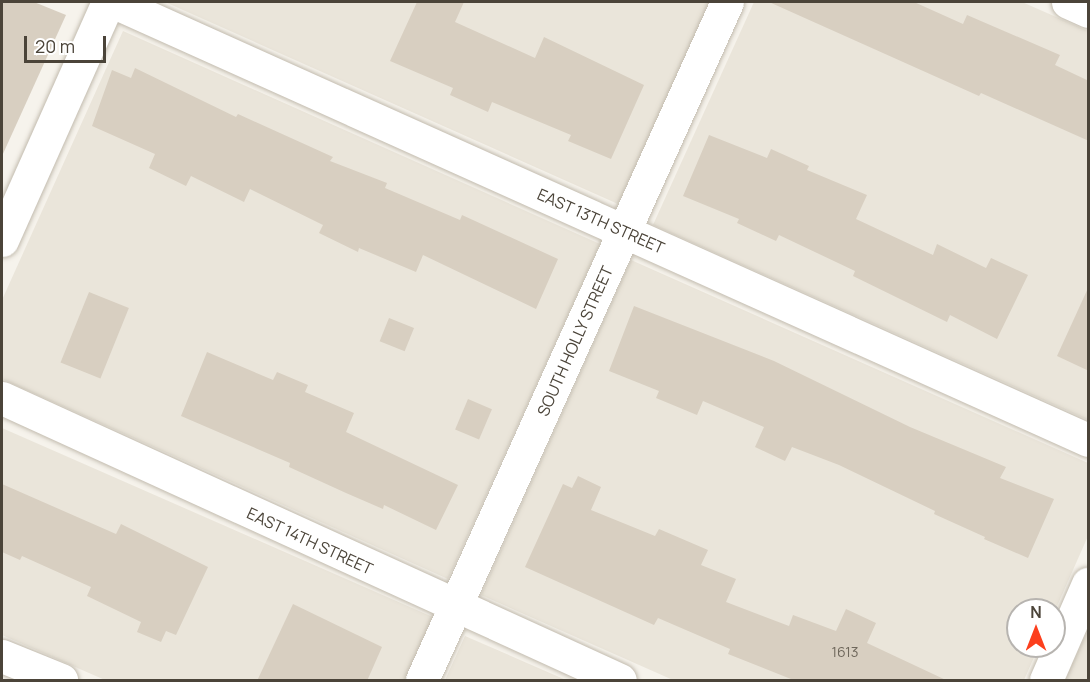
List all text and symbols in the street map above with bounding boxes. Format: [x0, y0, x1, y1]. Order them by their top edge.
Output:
scale bar [27, 24, 110, 62]
text: 20 m [35, 34, 75, 58]
street label: EAST 13TH STREET [534, 184, 668, 258]
street label: SOUTH HOLLY STREET [533, 263, 617, 419]
street label: EAST 14TH STREET [244, 503, 376, 579]
north arrow [1006, 598, 1066, 658]
text: N [1030, 601, 1042, 623]
house number: 1613 [831, 644, 859, 660]

